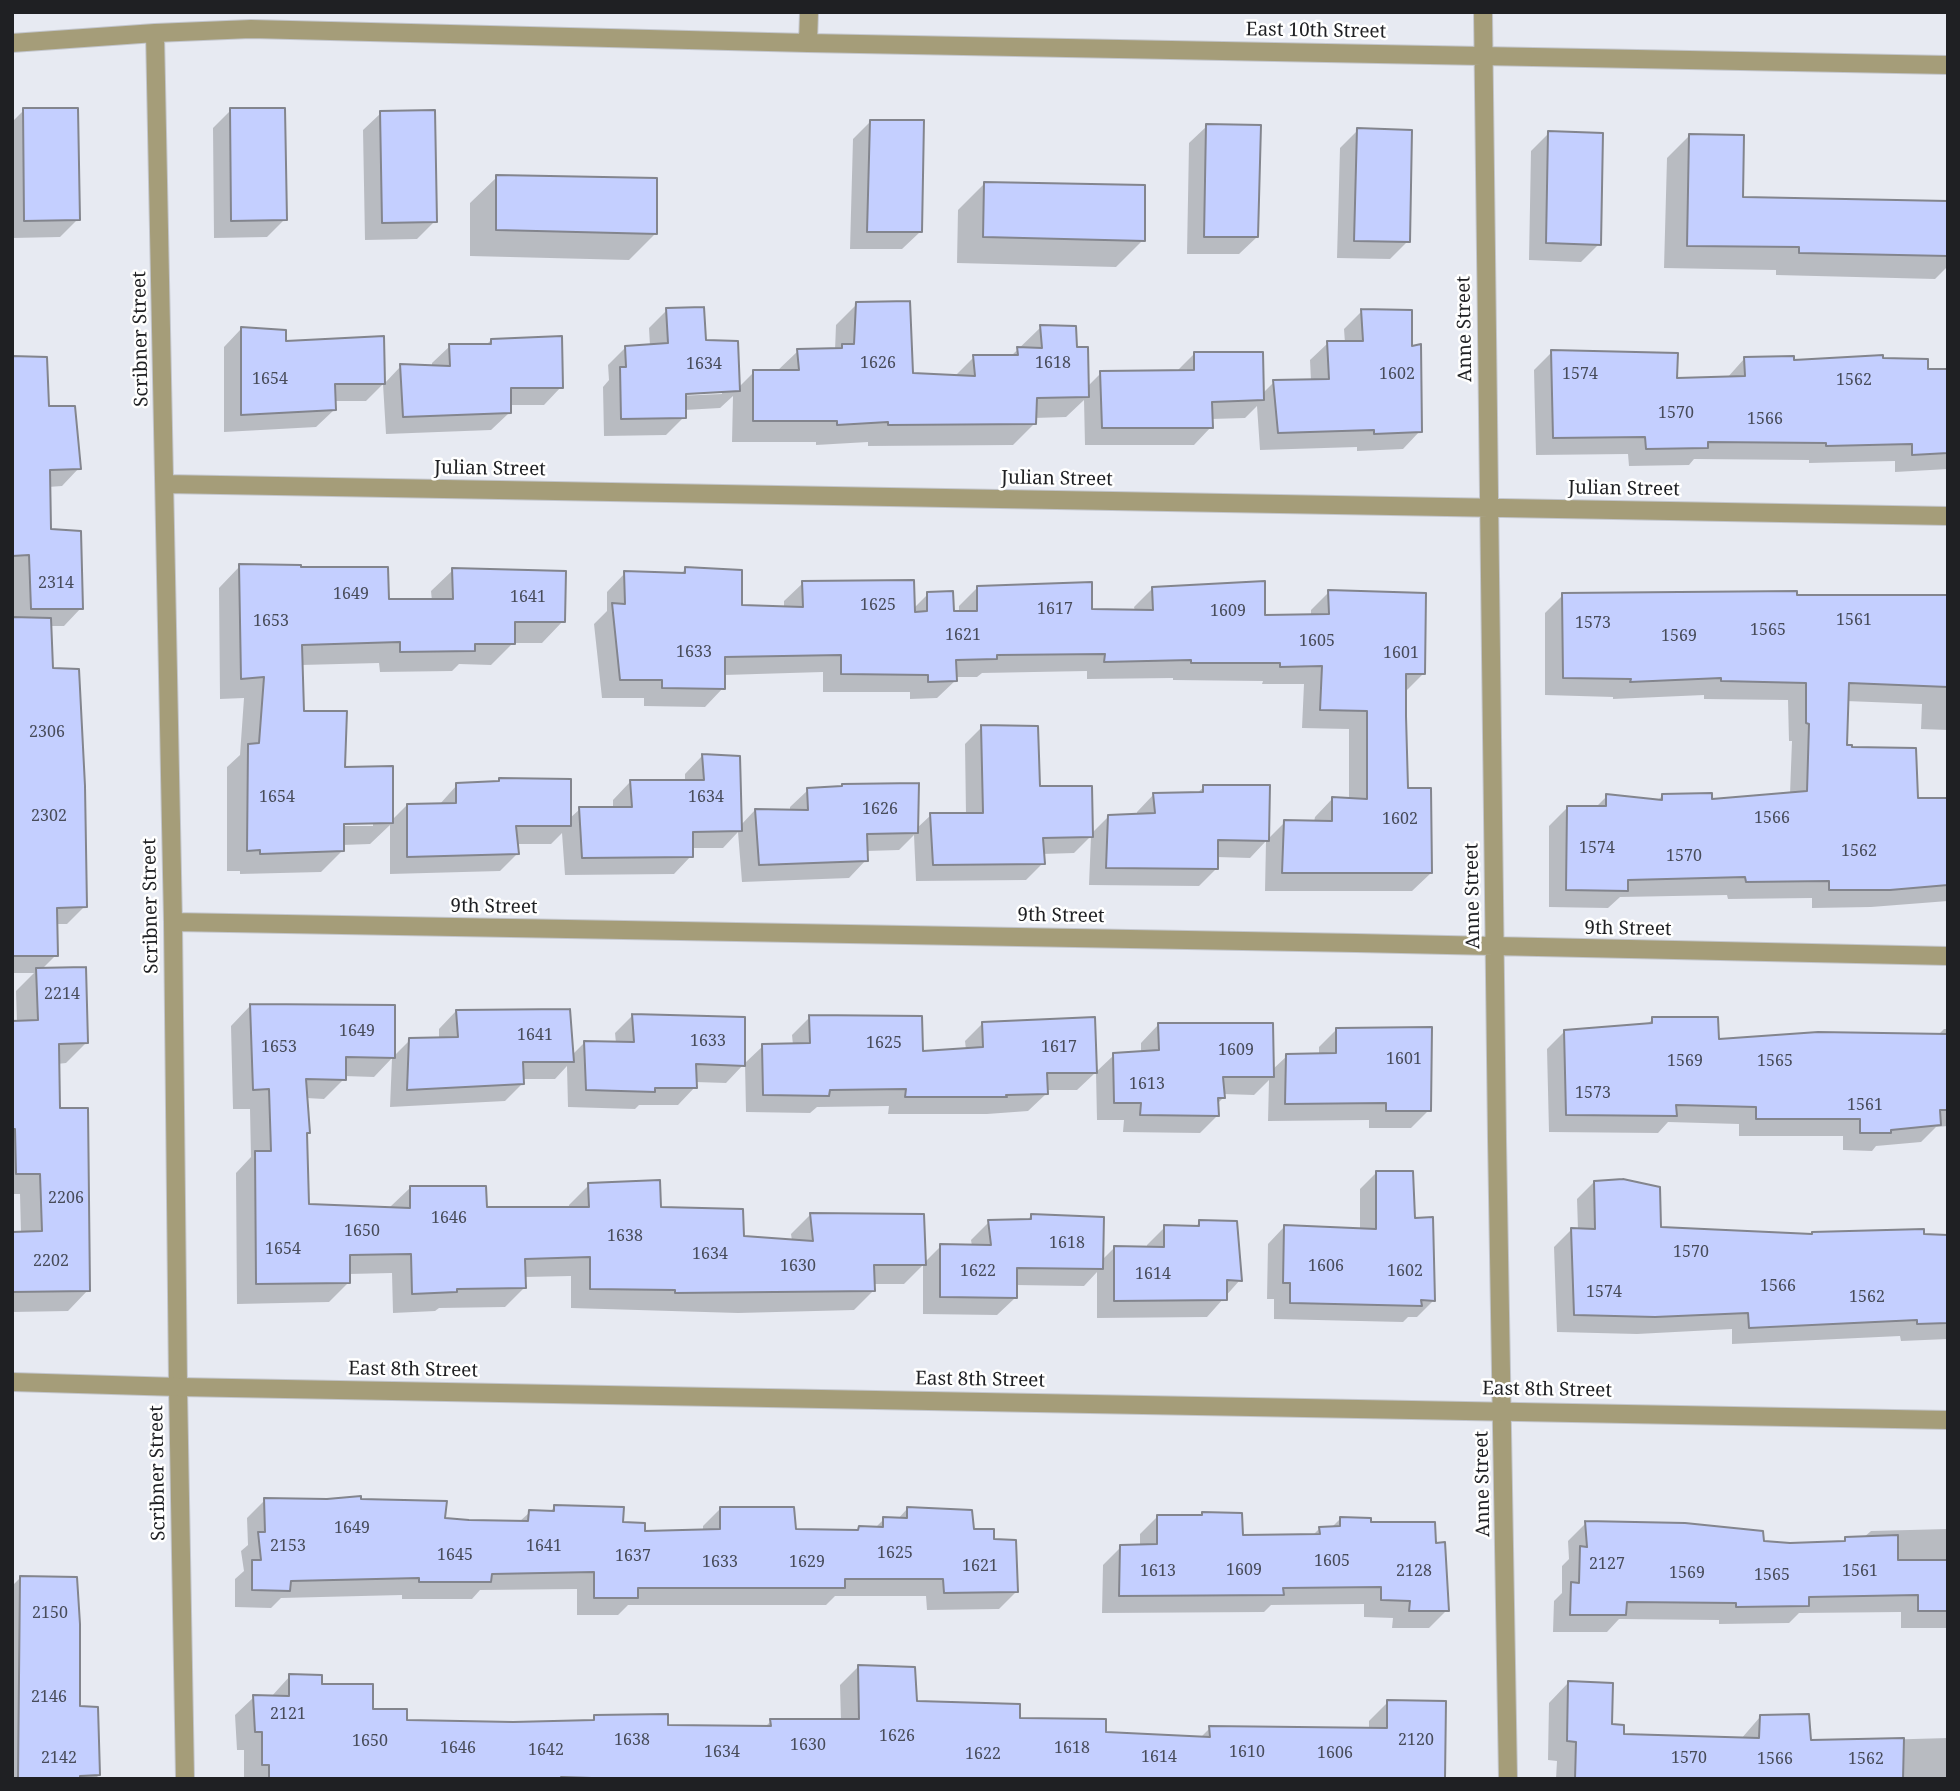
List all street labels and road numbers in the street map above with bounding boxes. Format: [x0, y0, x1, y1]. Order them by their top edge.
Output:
street label: East 10th Street [1245, 18, 1387, 44]
street label: Scribner Street [128, 271, 154, 407]
street label: Anne Street [1453, 276, 1477, 382]
street label: Julian Street [434, 457, 546, 481]
street label: Julian Street [1001, 467, 1113, 491]
street label: Julian Street [1568, 477, 1680, 501]
street label: Scribner Street [138, 838, 164, 974]
street label: Anne Street [1461, 843, 1485, 949]
street label: 9th Street [450, 895, 538, 919]
street label: 9th Street [1017, 904, 1105, 928]
street label: 9th Street [1584, 917, 1672, 941]
street label: East 8th Street [348, 1357, 478, 1383]
street label: East 8th Street [915, 1367, 1045, 1393]
street label: East 8th Street [1482, 1377, 1612, 1403]
street label: Scribner Street [145, 1405, 171, 1541]
street label: Anne Street [1471, 1431, 1495, 1537]

